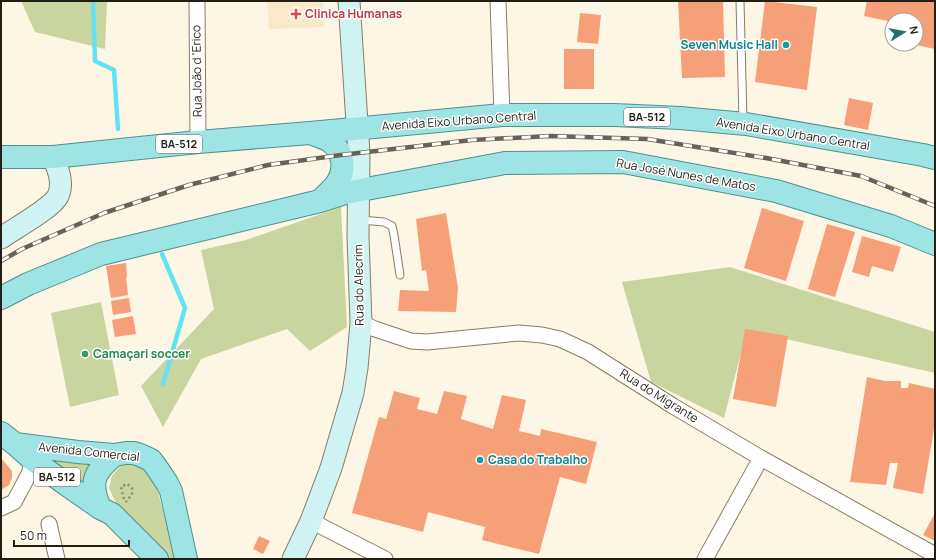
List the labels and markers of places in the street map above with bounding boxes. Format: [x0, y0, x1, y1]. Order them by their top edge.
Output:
place label: Clinica Humanas [305, 5, 403, 22]
marker: Clinica Humanas [290, 8, 302, 20]
place label: Seven Music Hall [681, 36, 778, 53]
marker: Seven Music Hall [781, 40, 791, 50]
place label: Camaçari soccer [93, 345, 190, 362]
marker: Camaçari soccer [80, 349, 90, 359]
place label: Casa do Trabalho [488, 451, 588, 468]
marker: Casa do Trabalho [475, 455, 485, 465]

